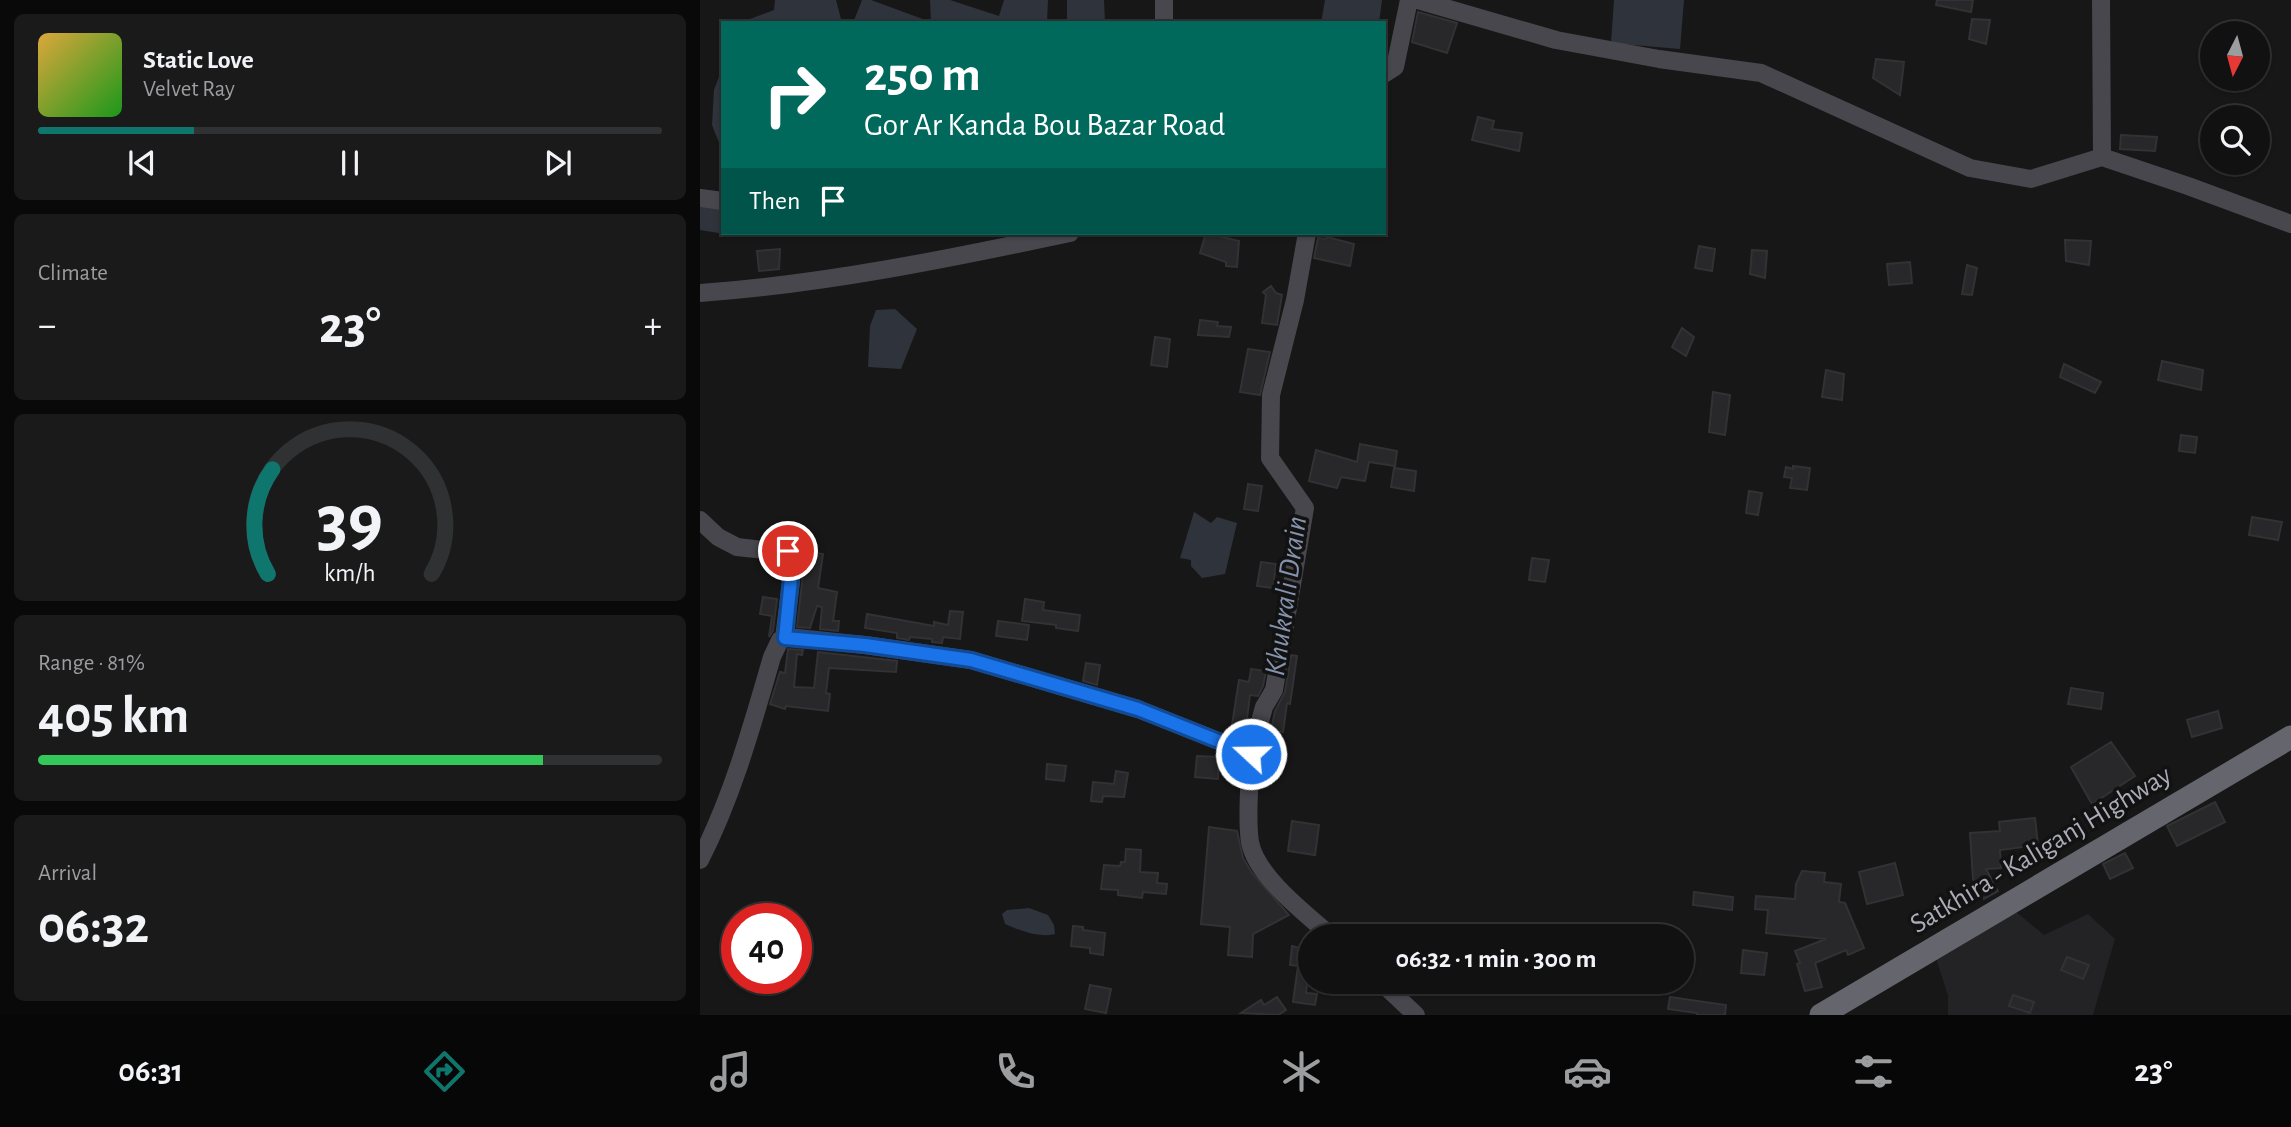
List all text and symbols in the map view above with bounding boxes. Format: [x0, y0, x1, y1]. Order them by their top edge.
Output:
north arrow [2200, 21, 2270, 91]
map controls [2200, 21, 2270, 175]
text: Static Love [143, 47, 254, 73]
icon: right [749, 49, 840, 140]
text: 250 m [864, 51, 981, 100]
text: Velvet Ray [143, 78, 235, 101]
button: search [2200, 105, 2270, 175]
text: Gor Ar Kanda Bou Bazar Road [864, 109, 1225, 141]
icon: previous [123, 144, 161, 182]
icon: pause [331, 144, 369, 182]
icon: next [539, 144, 577, 182]
icon: arrive [814, 182, 852, 220]
text: Then [749, 188, 800, 214]
text: Climate [38, 262, 108, 285]
text: 23° [319, 300, 381, 352]
text: − [38, 307, 56, 345]
text: + [644, 307, 662, 345]
text: 39 [317, 486, 383, 559]
water label: Khukrali Drain [1260, 514, 1312, 678]
pin [758, 521, 818, 581]
icon: arrive [769, 532, 807, 570]
text: km/h [324, 560, 376, 585]
text: Range · 81% [38, 652, 145, 675]
text: 405 km [38, 690, 189, 742]
position arrow [1214, 717, 1288, 791]
street label: Satkhira - Kaliganj Highway [1906, 761, 2176, 939]
text: Arrival [38, 862, 97, 885]
text: 06:32 [38, 900, 149, 952]
speed limit sign: 40 [721, 903, 812, 994]
text: 06:32 · 1 min · 300 m [1395, 946, 1597, 972]
icon: directions [420, 1047, 469, 1096]
icon: music [706, 1047, 755, 1096]
icon: phone [991, 1047, 1040, 1096]
icon: climate [1277, 1047, 1326, 1096]
icon: car [1563, 1047, 1612, 1096]
icon: filters [1849, 1047, 1898, 1096]
text: 06:31 [118, 1055, 183, 1087]
text: 23° [2134, 1055, 2173, 1087]

